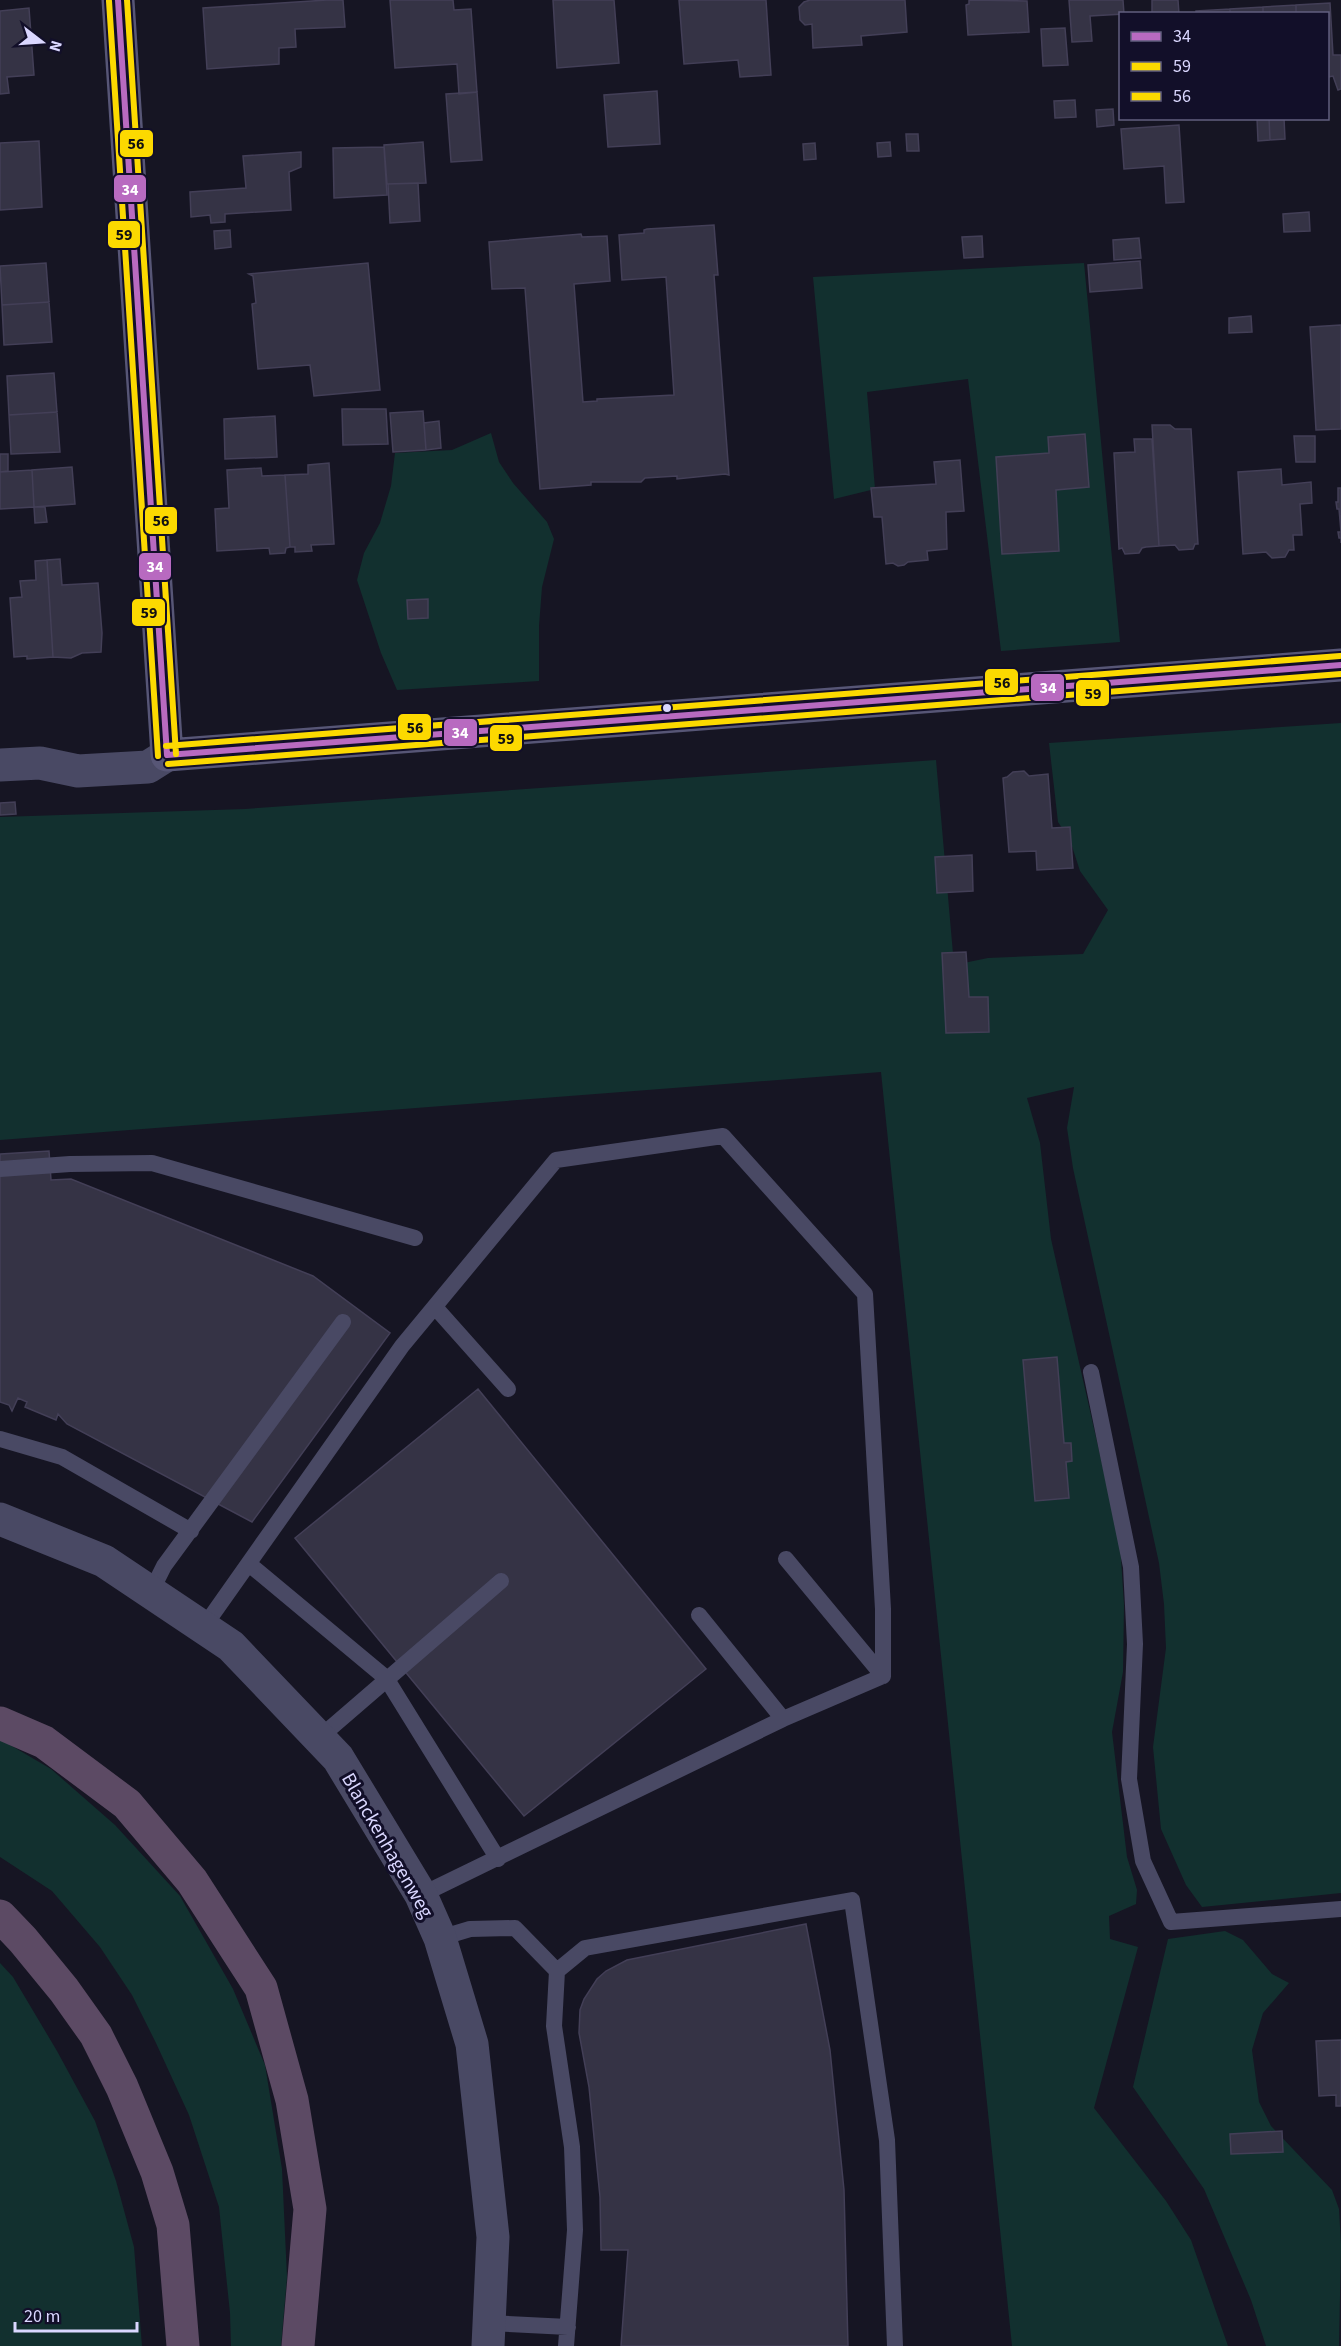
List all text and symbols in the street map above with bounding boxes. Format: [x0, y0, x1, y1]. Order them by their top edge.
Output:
north arrow [12, 12, 72, 72]
legend [1119, 12, 1329, 120]
text: 34 [1173, 24, 1191, 49]
text: N [43, 38, 67, 54]
text: 59 [1173, 54, 1191, 79]
text: 56 [1173, 84, 1191, 109]
line badge: 56 [119, 129, 154, 158]
text: 56 [128, 133, 144, 155]
line badge: 34 [113, 174, 147, 203]
text: 34 [122, 179, 139, 201]
line badge: 59 [107, 220, 141, 249]
text: 59 [116, 224, 132, 246]
line badge: 56 [144, 506, 178, 535]
text: 56 [153, 510, 169, 532]
line badge: 34 [138, 552, 172, 581]
text: 34 [147, 556, 164, 578]
line badge: 59 [131, 598, 166, 627]
text: 59 [141, 602, 157, 624]
line badge: 56 [984, 668, 1019, 696]
text: 56 [994, 672, 1010, 694]
line badge: 34 [1030, 673, 1065, 702]
text: 34 [1040, 677, 1057, 699]
line badge: 59 [1075, 679, 1110, 707]
text: 59 [1085, 683, 1101, 705]
unlabelled marker [661, 702, 673, 714]
line badge: 56 [397, 713, 432, 741]
text: 56 [407, 717, 423, 739]
line badge: 34 [443, 718, 478, 747]
text: 34 [452, 722, 469, 744]
line badge: 59 [489, 724, 523, 752]
text: 59 [498, 728, 514, 750]
street label: Blanckenhagenweg [334, 1768, 440, 1923]
scale bar [15, 2295, 136, 2333]
text: 20 m [24, 2304, 60, 2329]

